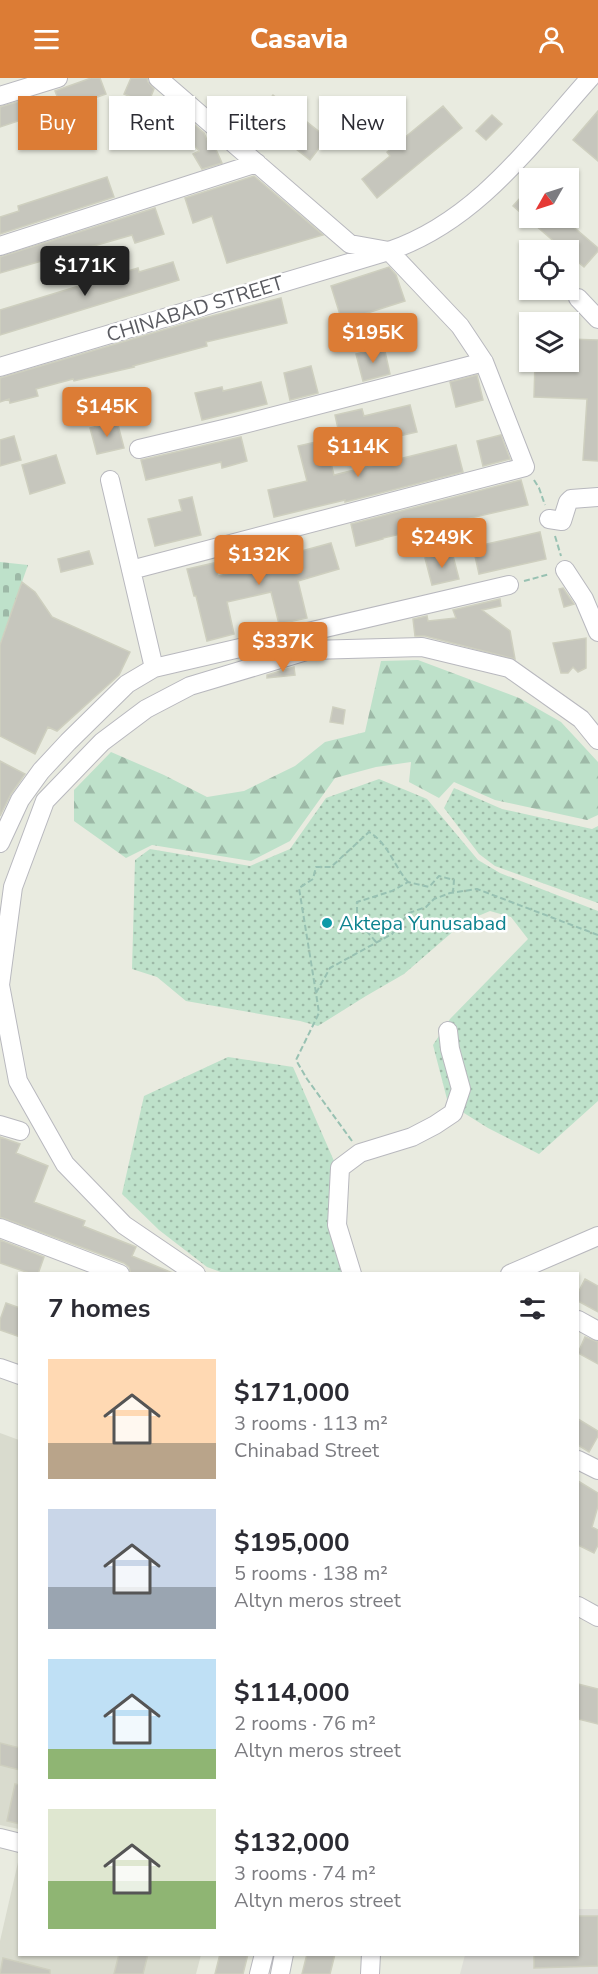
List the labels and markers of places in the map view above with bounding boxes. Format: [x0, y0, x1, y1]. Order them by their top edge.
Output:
pin: $171K [43, 246, 127, 297]
pin: $195K [331, 313, 415, 364]
pin: $145K [65, 387, 149, 438]
pin: $114K [316, 427, 400, 478]
pin: $249K [400, 518, 484, 569]
pin: $132K [217, 535, 301, 586]
pin: $337K [241, 622, 325, 673]
place label: Aktepa Yunusabad [339, 910, 507, 937]
marker: Aktepa Yunusabad [320, 916, 334, 930]

